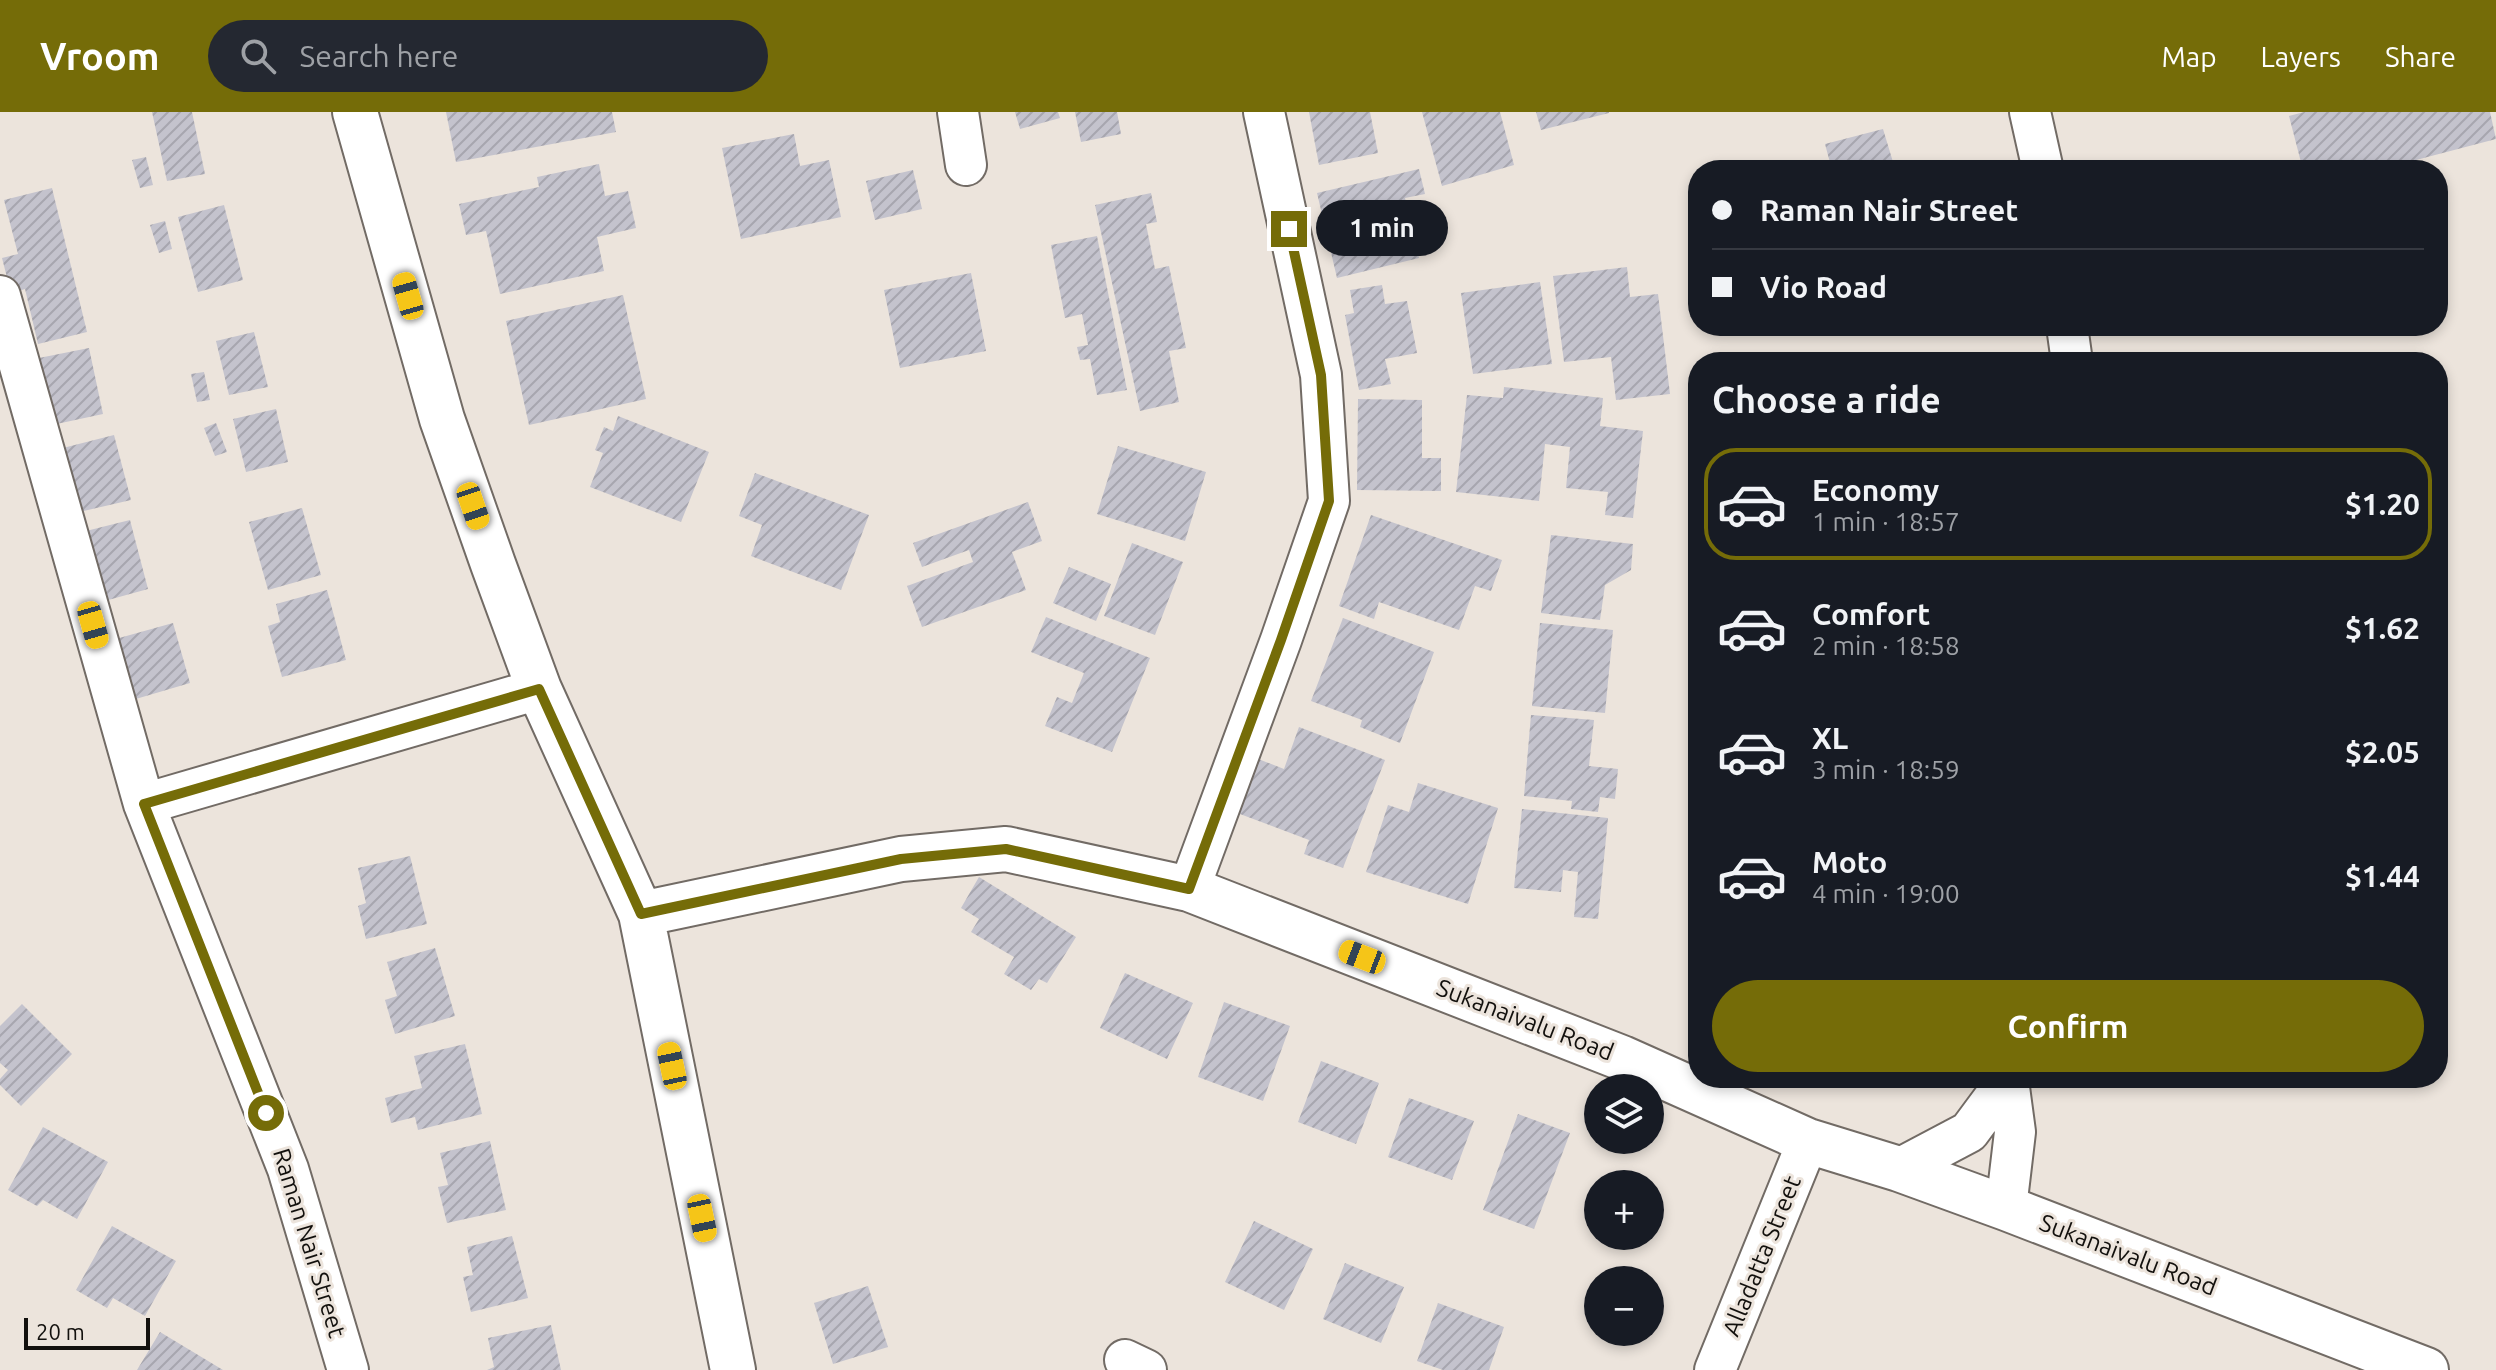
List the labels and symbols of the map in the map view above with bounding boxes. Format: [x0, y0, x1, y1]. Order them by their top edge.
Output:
callout: 1 min [1317, 201, 1449, 257]
route end [1271, 211, 1307, 247]
car [390, 270, 426, 322]
car [454, 479, 492, 533]
car [75, 599, 111, 651]
car [1335, 937, 1389, 977]
street label: Sukanaivalu Road [1433, 973, 1617, 1066]
car [655, 1040, 689, 1092]
route start [248, 1095, 284, 1131]
street label: Raman Nair Street [268, 1145, 351, 1341]
street label: Alladatta Street [1717, 1171, 1806, 1340]
car [685, 1192, 719, 1244]
street label: Sukanaivalu Road [2036, 1208, 2220, 1301]
scale bar [24, 1314, 150, 1350]

